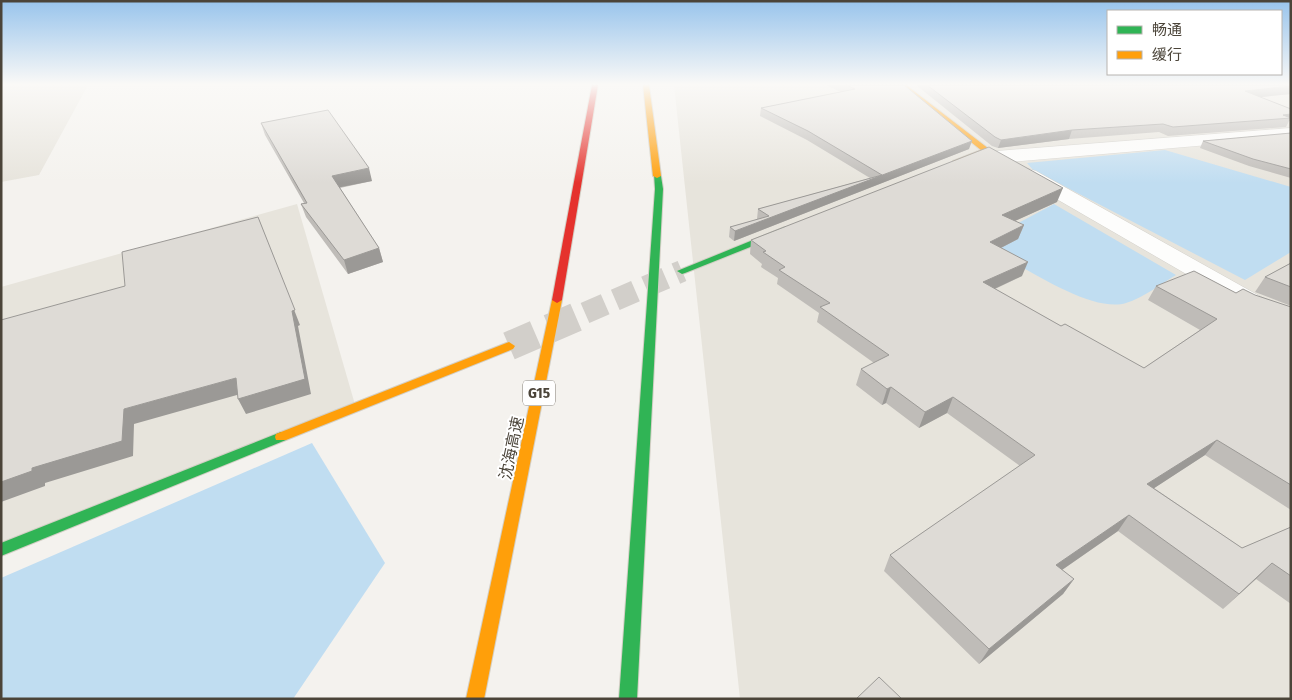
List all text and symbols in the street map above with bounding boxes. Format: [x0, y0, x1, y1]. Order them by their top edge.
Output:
legend [1107, 10, 1282, 75]
text: 畅通 [1152, 21, 1182, 39]
text: 缓行 [1152, 46, 1182, 64]
road number: G15 [523, 380, 555, 406]
street label: 沈海高速 [496, 415, 527, 481]

